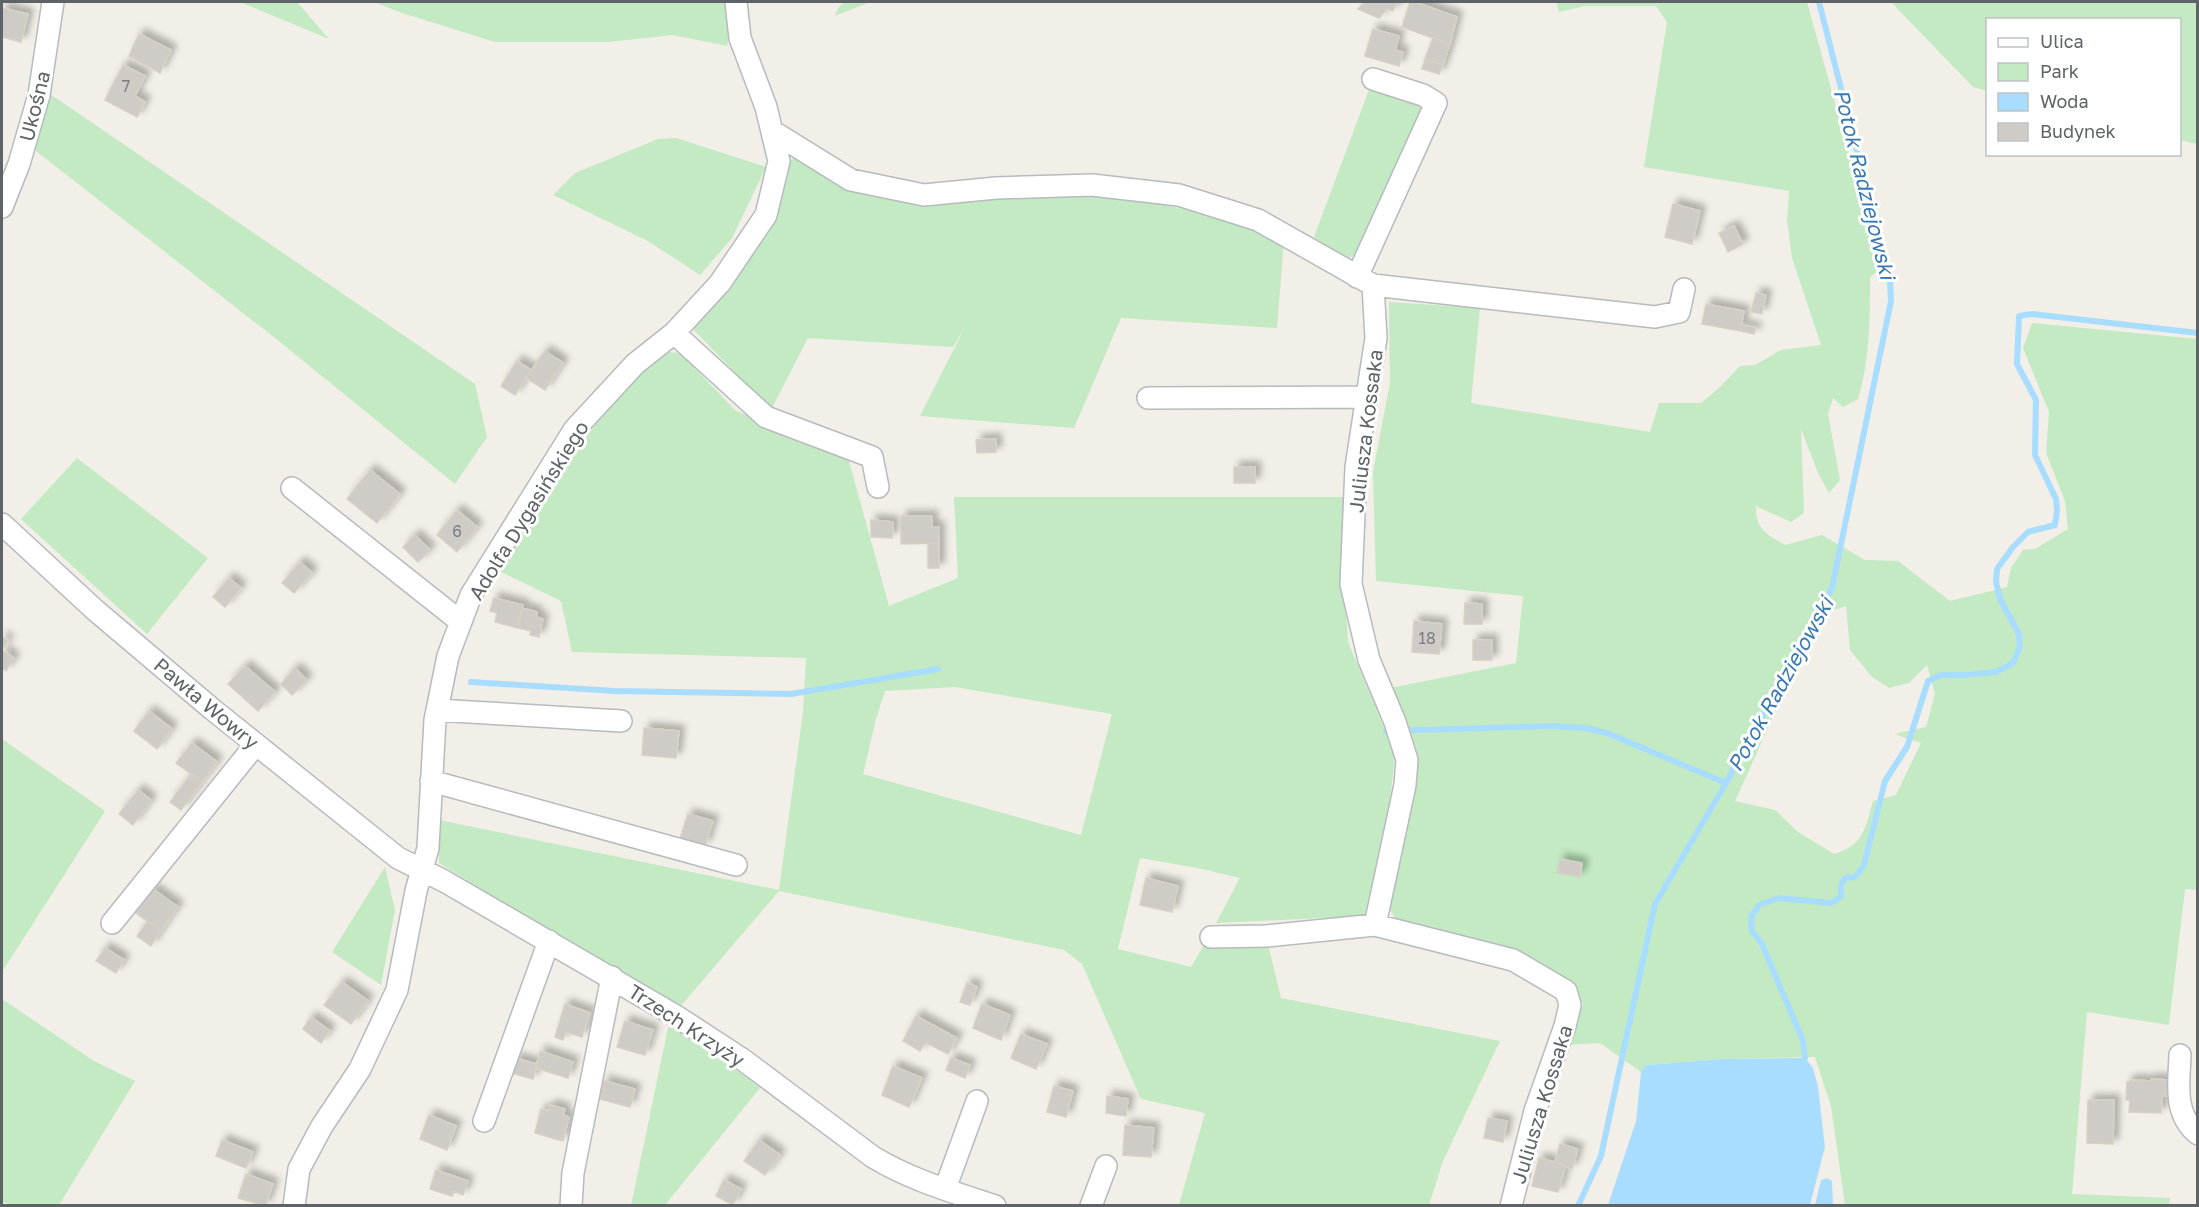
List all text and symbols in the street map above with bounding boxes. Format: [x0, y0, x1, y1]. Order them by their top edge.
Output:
legend [1986, 18, 2181, 156]
text: Ulica [2040, 30, 2084, 52]
text: Park [2040, 60, 2079, 82]
street label: Ukośna [14, 68, 54, 144]
house number: 7 [122, 76, 130, 96]
water label: Potok Radziejowski [1829, 86, 1902, 284]
text: Woda [2040, 90, 2089, 112]
text: Budynek [2040, 120, 2116, 142]
street label: Juliusza Kossaka [1343, 348, 1387, 514]
street label: Adolfa Dygasińskiego [463, 416, 593, 604]
house number: 6 [452, 521, 462, 541]
water label: Potok Radziejowski [1721, 590, 1840, 776]
house number: 18 [1418, 628, 1436, 648]
street label: Pawła Wowry [150, 652, 264, 754]
street label: Trzech Krzyży [624, 979, 750, 1071]
street label: Juliusza Kossaka [1505, 1022, 1577, 1186]

